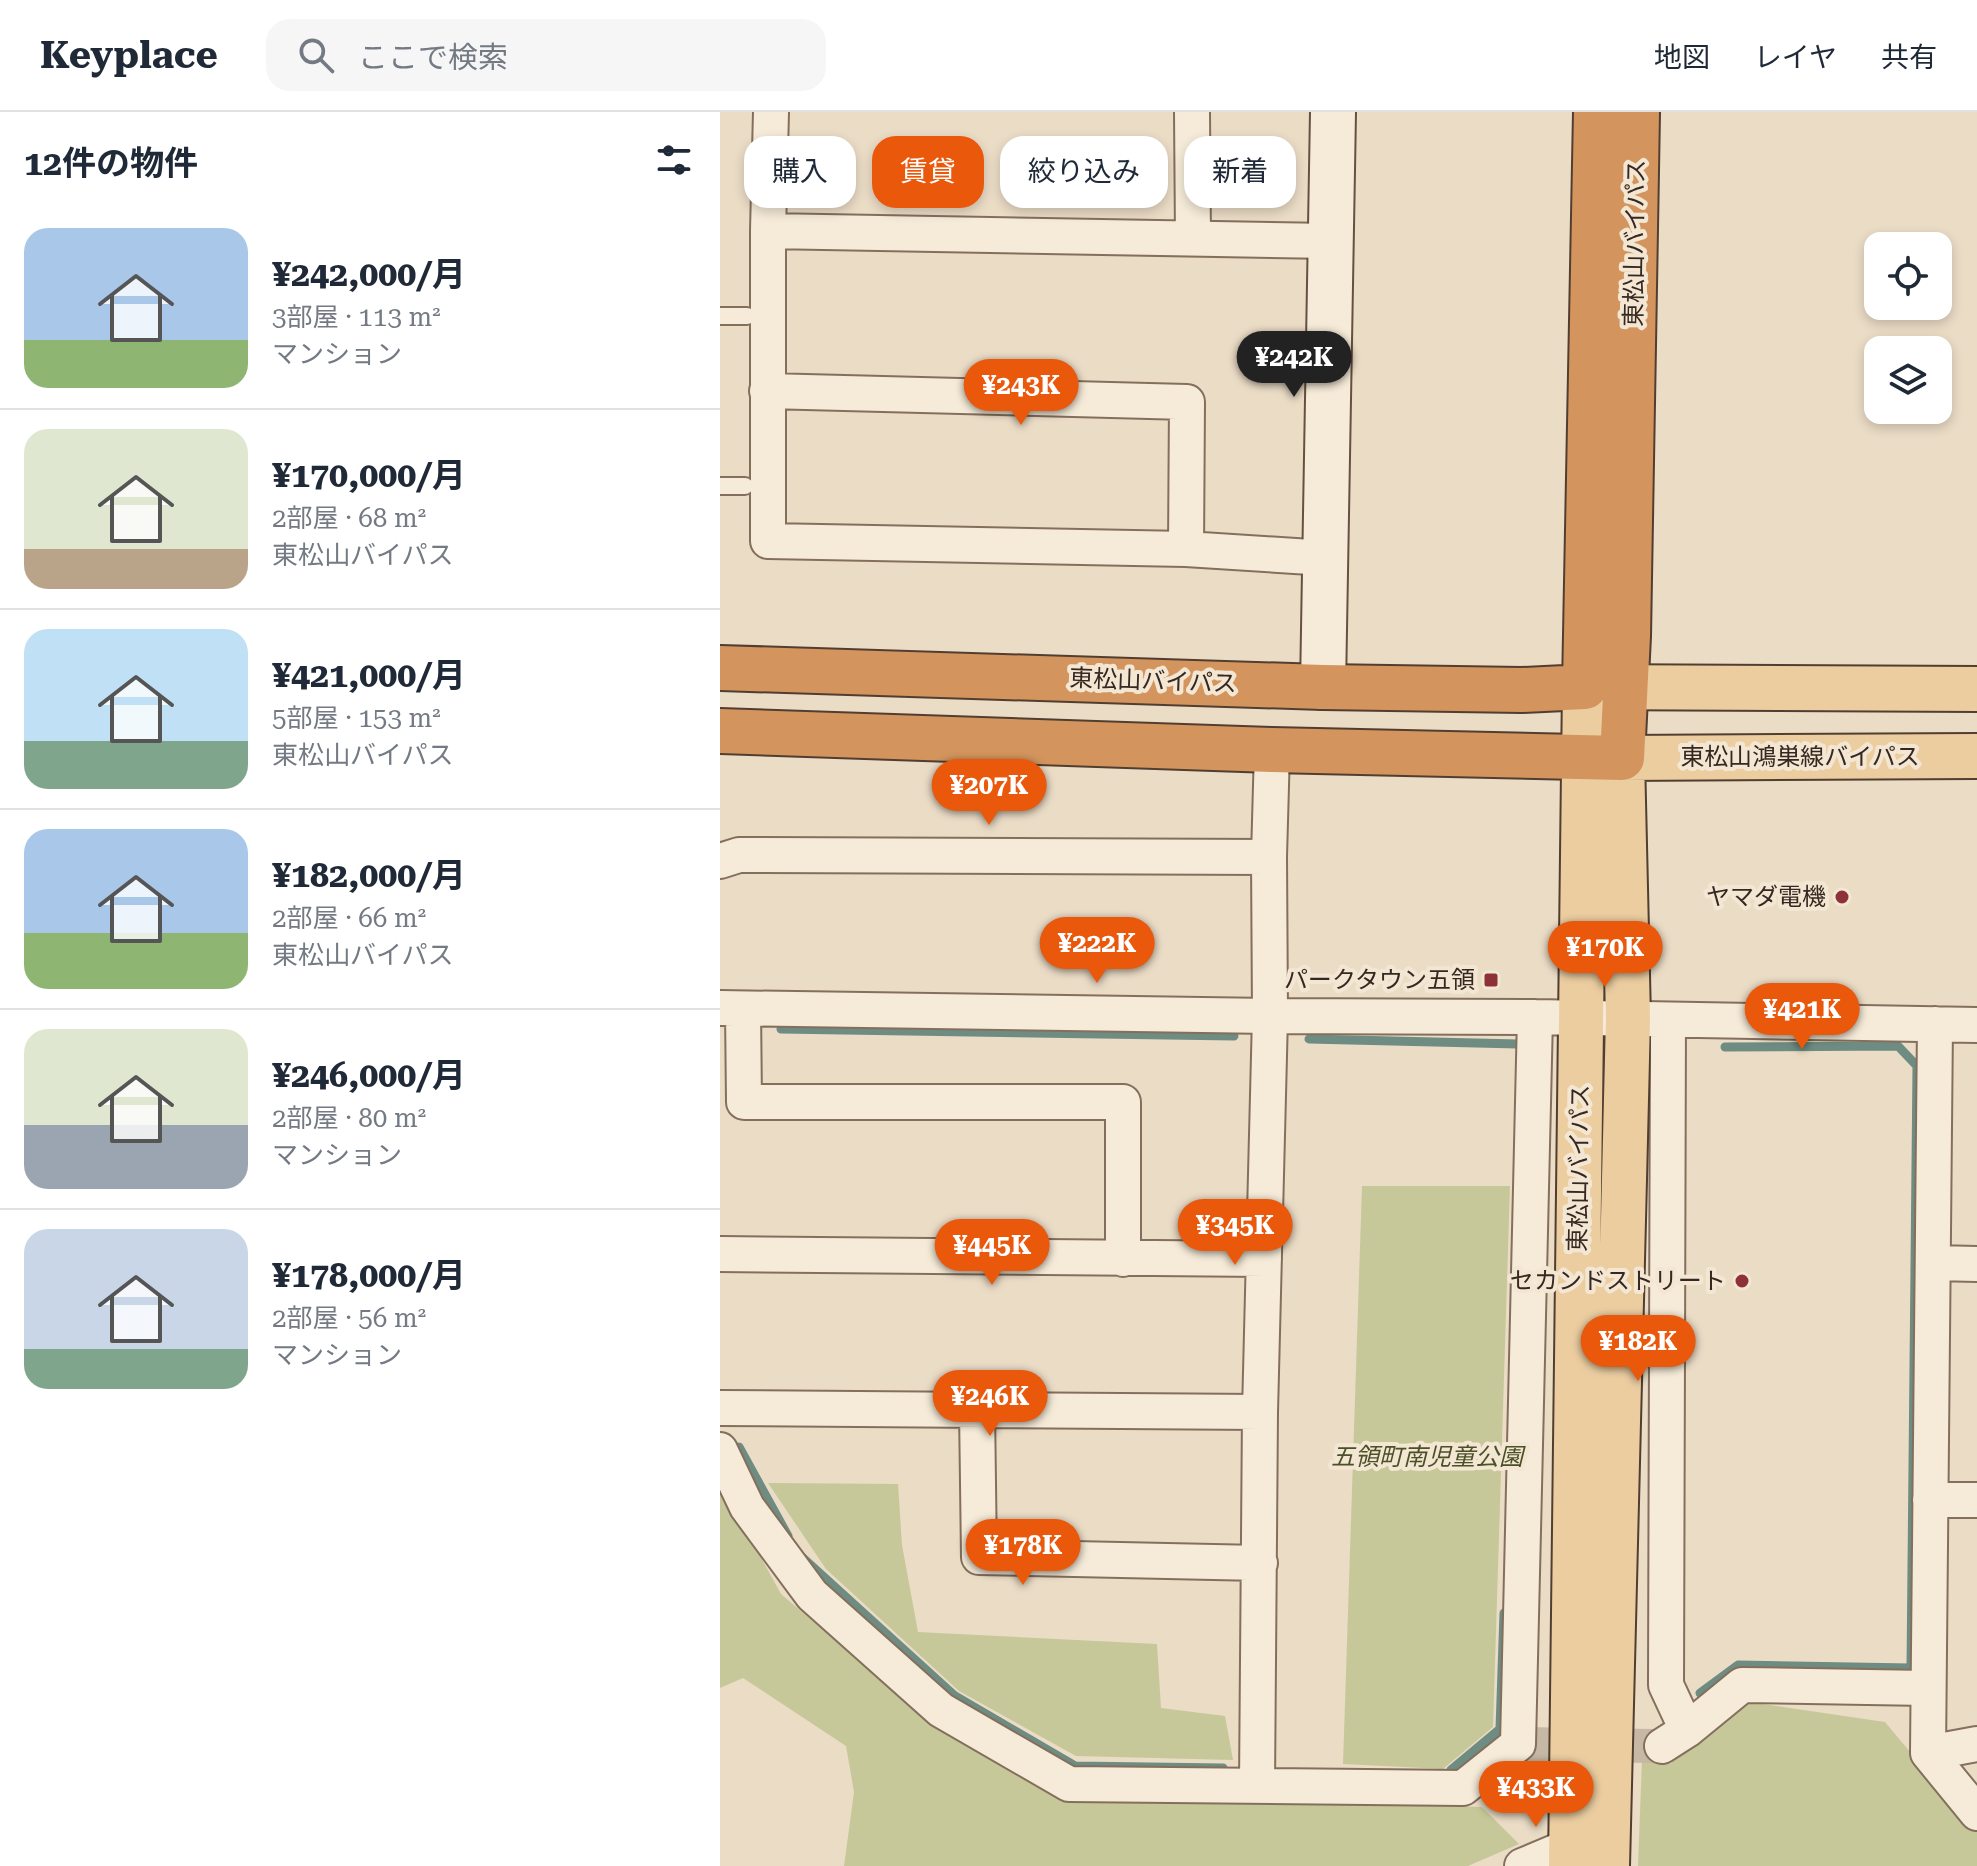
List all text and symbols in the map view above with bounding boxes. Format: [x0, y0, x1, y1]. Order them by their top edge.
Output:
search box [266, 19, 826, 91]
text: Keyplace [40, 33, 218, 77]
icon: search [294, 33, 338, 77]
text: ここで検索 [358, 40, 508, 75]
text: 地図 [1654, 41, 1710, 74]
text: レイヤ [1754, 41, 1837, 74]
text: 共有 [1881, 41, 1937, 74]
chip: 購入 [744, 136, 856, 208]
chip: 賃貸 [872, 136, 984, 208]
chip: 絞り込み [1000, 136, 1168, 208]
chip: 新着 [1184, 136, 1296, 208]
icon: filters [652, 138, 696, 182]
text: 12件の物件 [24, 143, 198, 183]
street label: 東松山バイパス [1620, 159, 1650, 327]
map controls [1864, 232, 1952, 424]
button: locate [1864, 232, 1952, 320]
text: ¥242,000/月 [272, 254, 466, 294]
icon: home [88, 260, 184, 356]
text: 3部屋 · 113 m² [272, 302, 441, 332]
pin: ¥242K [1238, 331, 1350, 399]
button: layers [1864, 336, 1952, 424]
text: マンション [272, 339, 402, 369]
text: ¥242K [1255, 342, 1333, 372]
pin: ¥243K [965, 359, 1077, 427]
text: ¥243K [982, 370, 1060, 400]
text: ¥170,000/月 [272, 455, 466, 495]
icon: home [88, 461, 184, 557]
text: 2部屋 · 68 m² [272, 503, 426, 533]
text: 東松山バイパス [272, 540, 453, 570]
text: ¥421,000/月 [272, 655, 466, 695]
icon: home [88, 661, 184, 757]
street label: 東松山バイパス [1069, 664, 1237, 698]
text: 5部屋 · 153 m² [272, 703, 441, 733]
text: 東松山バイパス [272, 740, 453, 770]
street label: 東松山鴻巣線バイパス [1680, 743, 1920, 771]
pin: ¥207K [933, 759, 1045, 827]
text: ¥207K [950, 770, 1028, 800]
text: ¥182,000/月 [272, 855, 466, 895]
icon: home [88, 861, 184, 957]
place label: ヤマダ電機 [1706, 883, 1826, 911]
marker: ヤマダ電機 [1833, 888, 1851, 906]
text: 2部屋 · 66 m² [272, 903, 426, 933]
pin: ¥222K [1041, 917, 1153, 985]
pin: ¥170K [1549, 921, 1661, 989]
text: ¥222K [1058, 928, 1136, 958]
text: ¥170K [1566, 932, 1644, 962]
text: 東松山バイパス [272, 940, 453, 970]
place label: パークタウン五領 [1284, 966, 1475, 994]
marker: パークタウン五領 [1482, 971, 1500, 989]
pin: ¥421K [1746, 983, 1858, 1051]
text: ¥421K [1763, 994, 1841, 1024]
text: ¥246,000/月 [272, 1055, 466, 1095]
icon: home [88, 1061, 184, 1157]
street label: 東松山バイパス [1564, 1084, 1594, 1252]
text: 2部屋 · 80 m² [272, 1103, 426, 1133]
text: マンション [272, 1140, 402, 1170]
pin: ¥345K [1179, 1199, 1291, 1267]
text: ¥345K [1196, 1210, 1274, 1240]
pin: ¥445K [936, 1219, 1048, 1287]
text: ¥445K [953, 1230, 1031, 1260]
text: ¥178,000/月 [272, 1255, 466, 1295]
icon: home [88, 1261, 184, 1357]
place label: セカンドストリート [1510, 1267, 1726, 1295]
marker: セカンドストリート [1733, 1272, 1751, 1290]
text: 2部屋 · 56 m² [272, 1303, 426, 1333]
pin: ¥182K [1582, 1315, 1694, 1383]
text: ¥182K [1599, 1326, 1677, 1356]
text: マンション [272, 1340, 402, 1370]
pin: ¥246K [934, 1370, 1046, 1438]
text: ¥246K [951, 1381, 1029, 1411]
park label: 五領町南児童公園 [1331, 1443, 1526, 1471]
pin: ¥178K [967, 1519, 1079, 1587]
text: ¥178K [984, 1530, 1062, 1560]
pin: ¥433K [1480, 1761, 1592, 1829]
text: ¥433K [1497, 1772, 1575, 1802]

